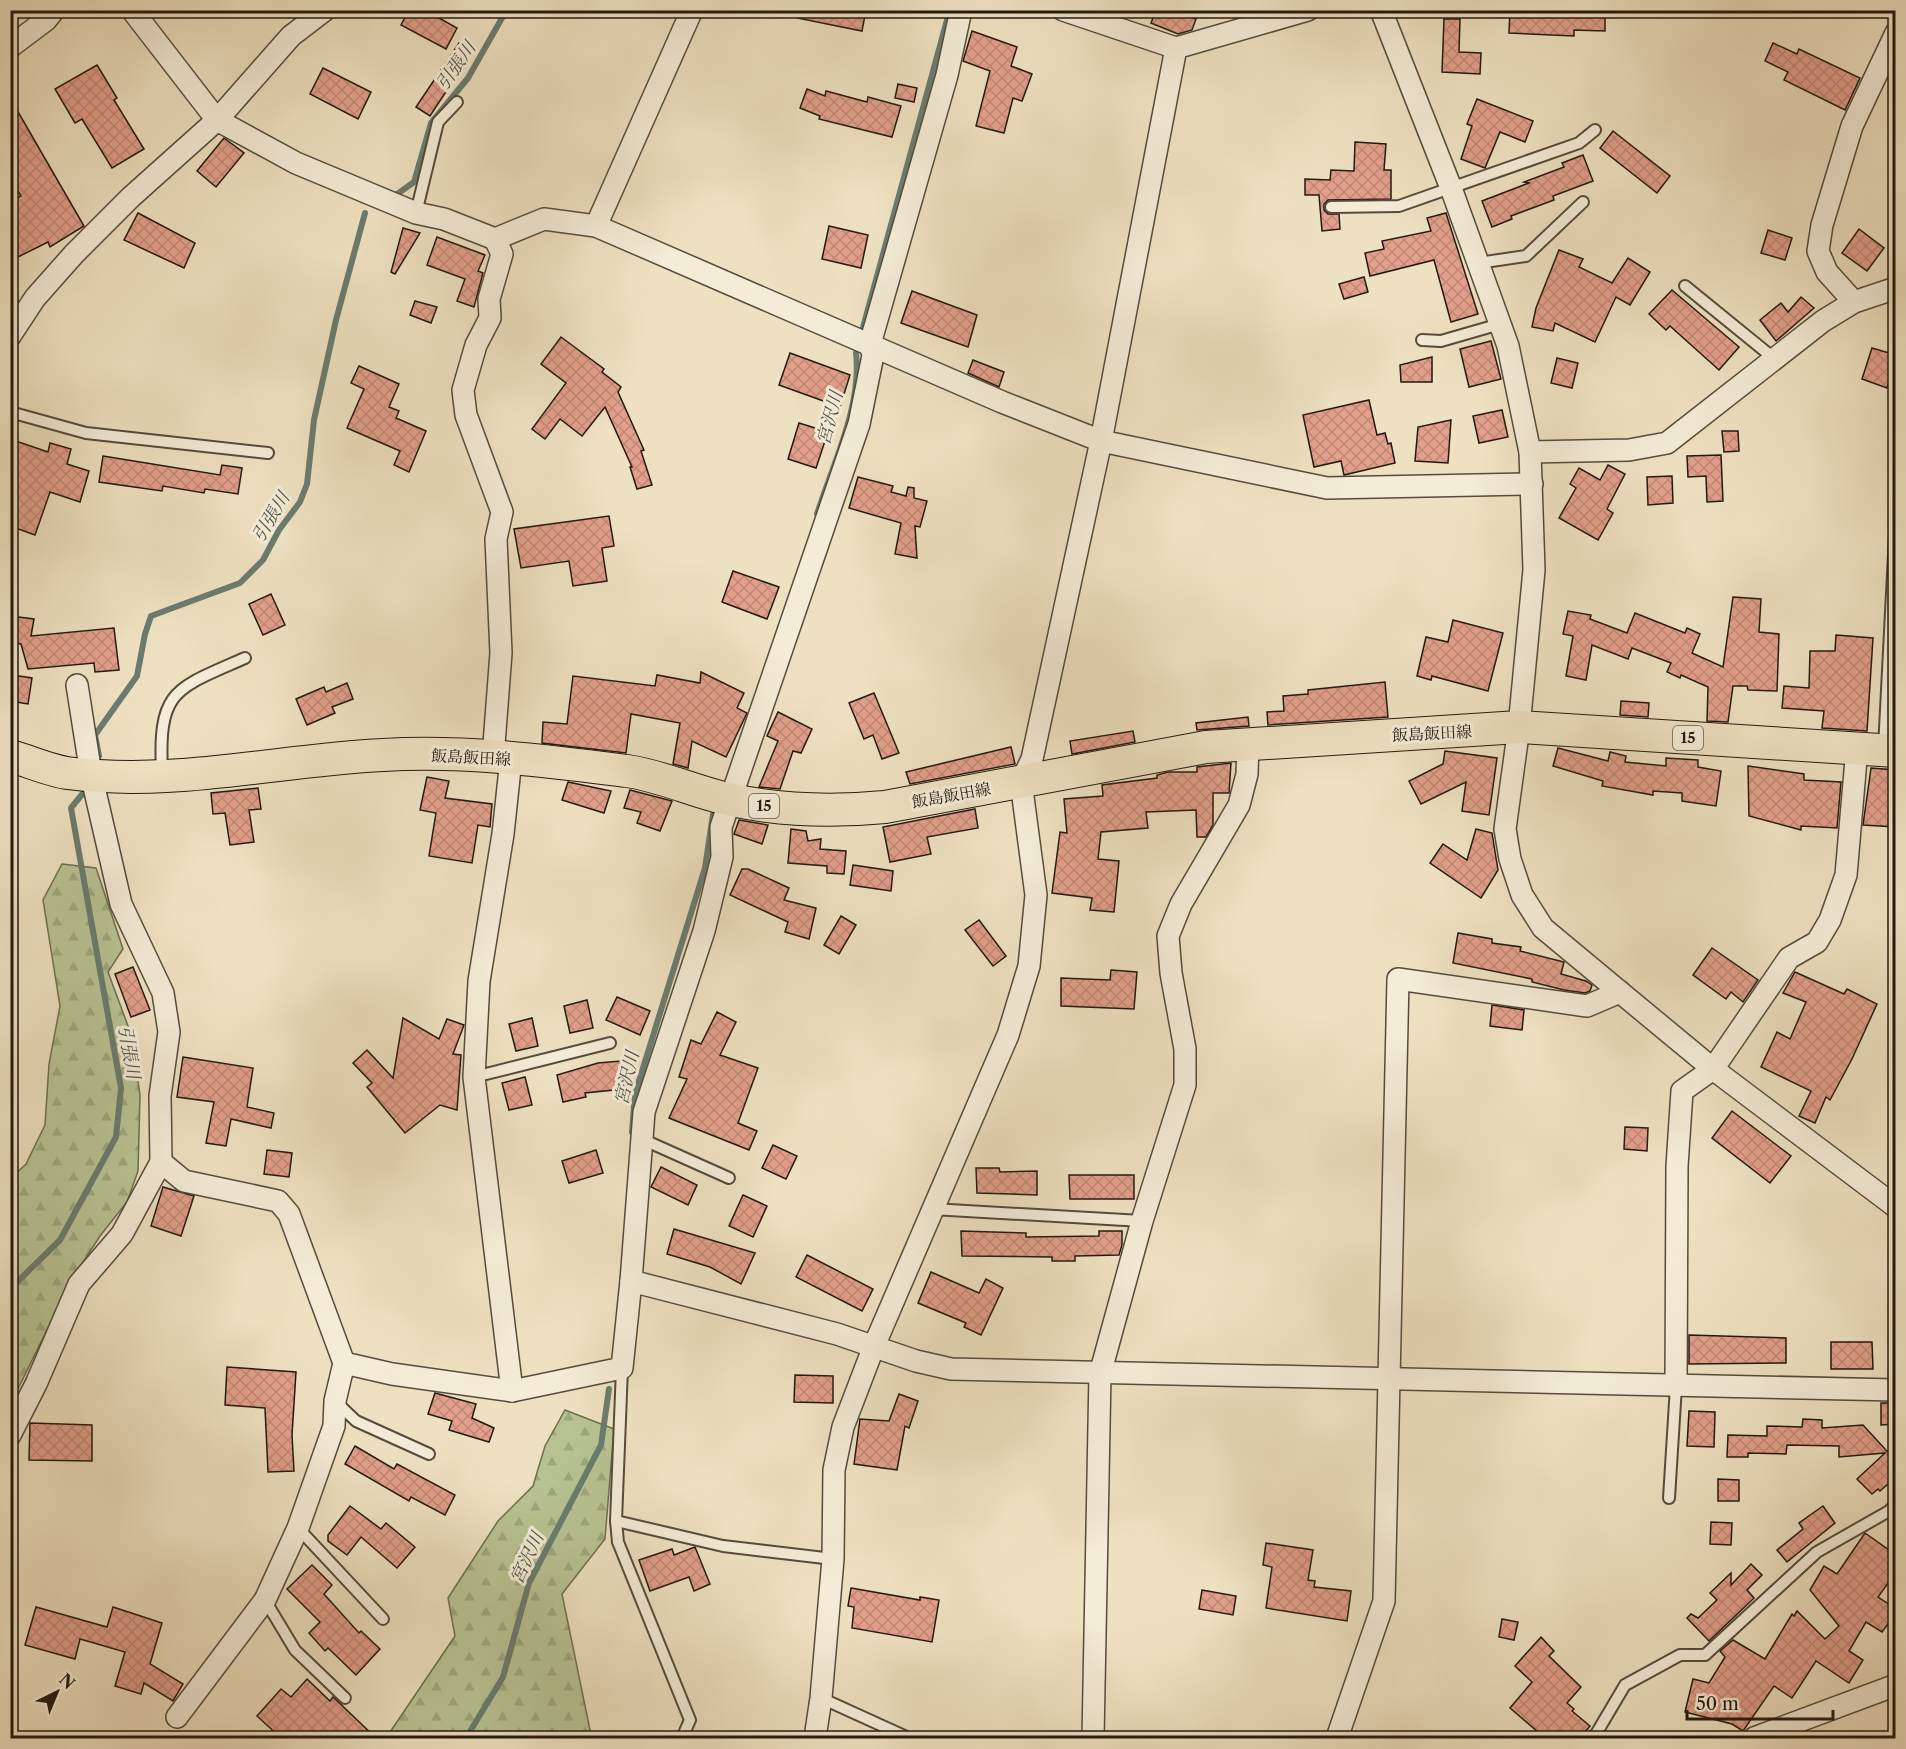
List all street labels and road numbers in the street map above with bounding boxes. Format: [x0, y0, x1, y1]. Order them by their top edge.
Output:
street label: 飯島飯田線 [1392, 721, 1472, 745]
road number: 15 [1673, 726, 1703, 750]
street label: 飯島飯田線 [431, 745, 511, 769]
street label: 飯島飯田線 [910, 778, 992, 812]
road number: 15 [749, 794, 779, 818]

